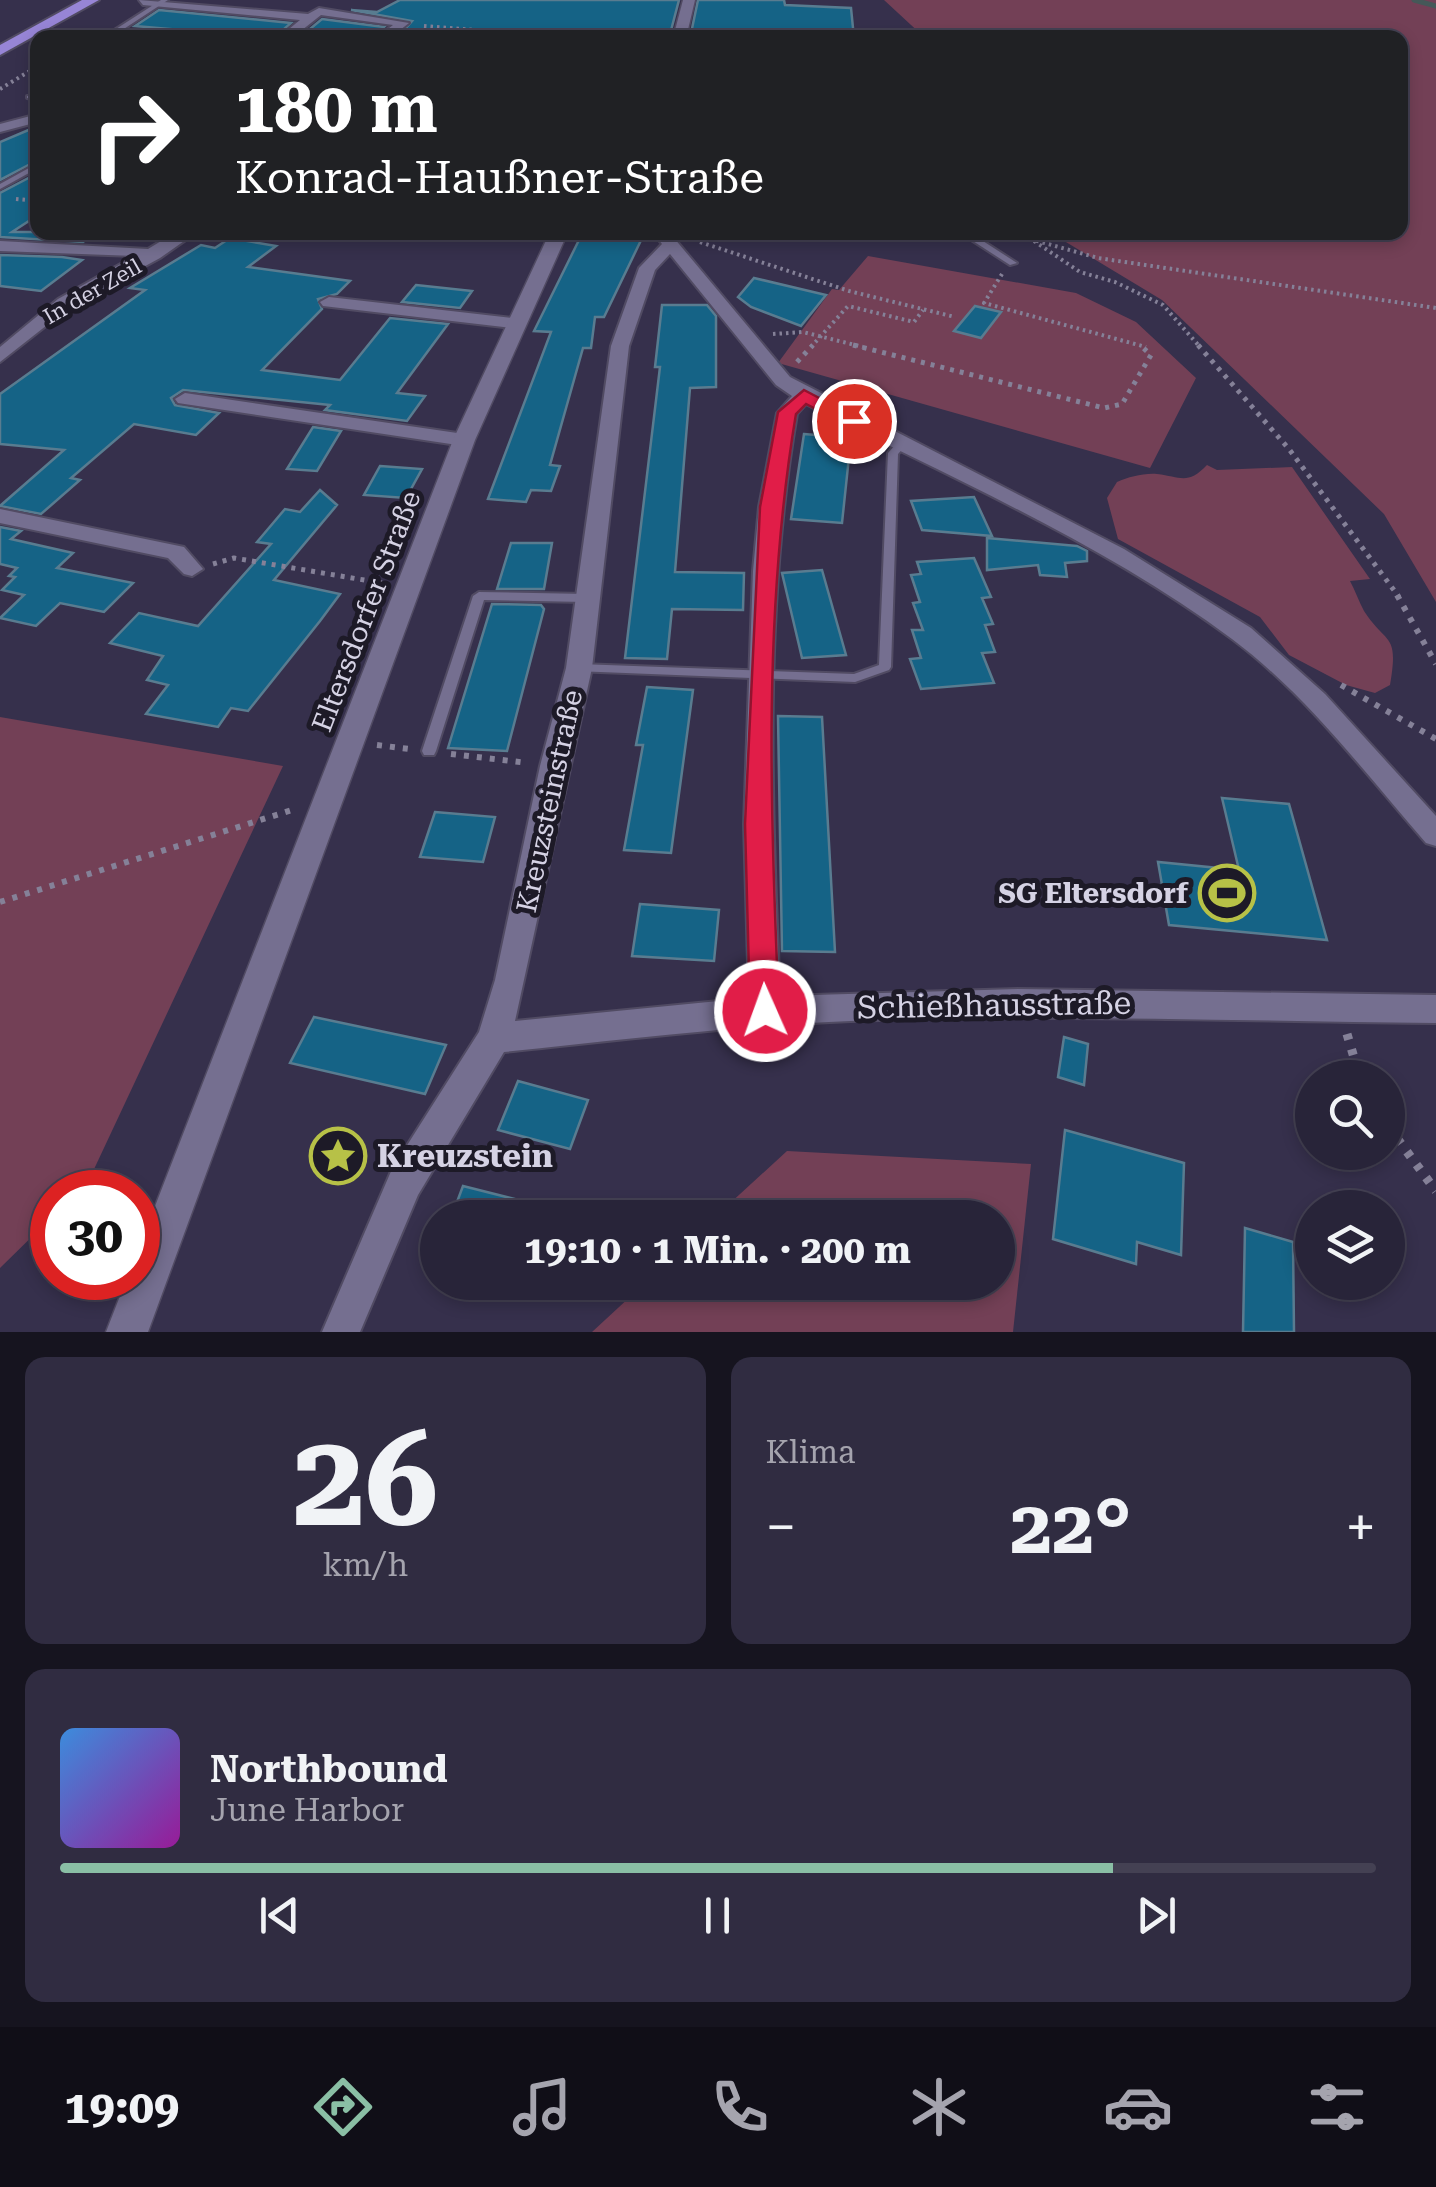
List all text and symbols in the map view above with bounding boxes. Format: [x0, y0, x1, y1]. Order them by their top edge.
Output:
text: 180 m [235, 67, 438, 149]
icon: right [70, 70, 200, 200]
text: Konrad-Haußner-Straße [235, 151, 764, 204]
street label: In der Zeil [39, 253, 146, 329]
pin [812, 379, 897, 464]
icon: arrive [827, 394, 882, 449]
street label: Eltersdorfer Straße [305, 486, 428, 736]
street label: Kreuzsteinstraße [510, 687, 589, 915]
sports icon: SG Eltersdorf [1197, 863, 1257, 923]
place label: SG Eltersdorf [998, 877, 1189, 910]
position arrow [713, 959, 817, 1063]
street label: Schießhausstraße [857, 984, 1131, 1026]
map controls [1295, 1060, 1405, 1300]
button: search [1295, 1060, 1405, 1170]
place icon: Kreuzstein [308, 1126, 368, 1186]
place label: Kreuzstein [377, 1137, 553, 1175]
speed limit sign: 30 [30, 1170, 160, 1300]
button: layers [1295, 1190, 1405, 1300]
text: 19:10 · 1 Min. · 200 m [524, 1228, 911, 1272]
text: 26 [292, 1404, 438, 1557]
text: Klima [766, 1433, 855, 1471]
text: 22° [1010, 1483, 1131, 1571]
text: − [766, 1495, 796, 1559]
text: + [1345, 1495, 1376, 1559]
text: km/h [322, 1546, 408, 1584]
text: Northbound [210, 1747, 448, 1791]
text: June Harbor [210, 1791, 404, 1829]
icon: previous [252, 1888, 307, 1943]
icon: pause [690, 1888, 745, 1943]
icon: next [1129, 1888, 1184, 1943]
icon: directions [308, 2072, 378, 2142]
icon: music [507, 2072, 577, 2142]
icon: phone [705, 2072, 775, 2142]
icon: climate [904, 2072, 974, 2142]
icon: car [1103, 2072, 1173, 2142]
icon: filters [1302, 2072, 1372, 2142]
text: 19:09 [64, 2081, 179, 2134]

